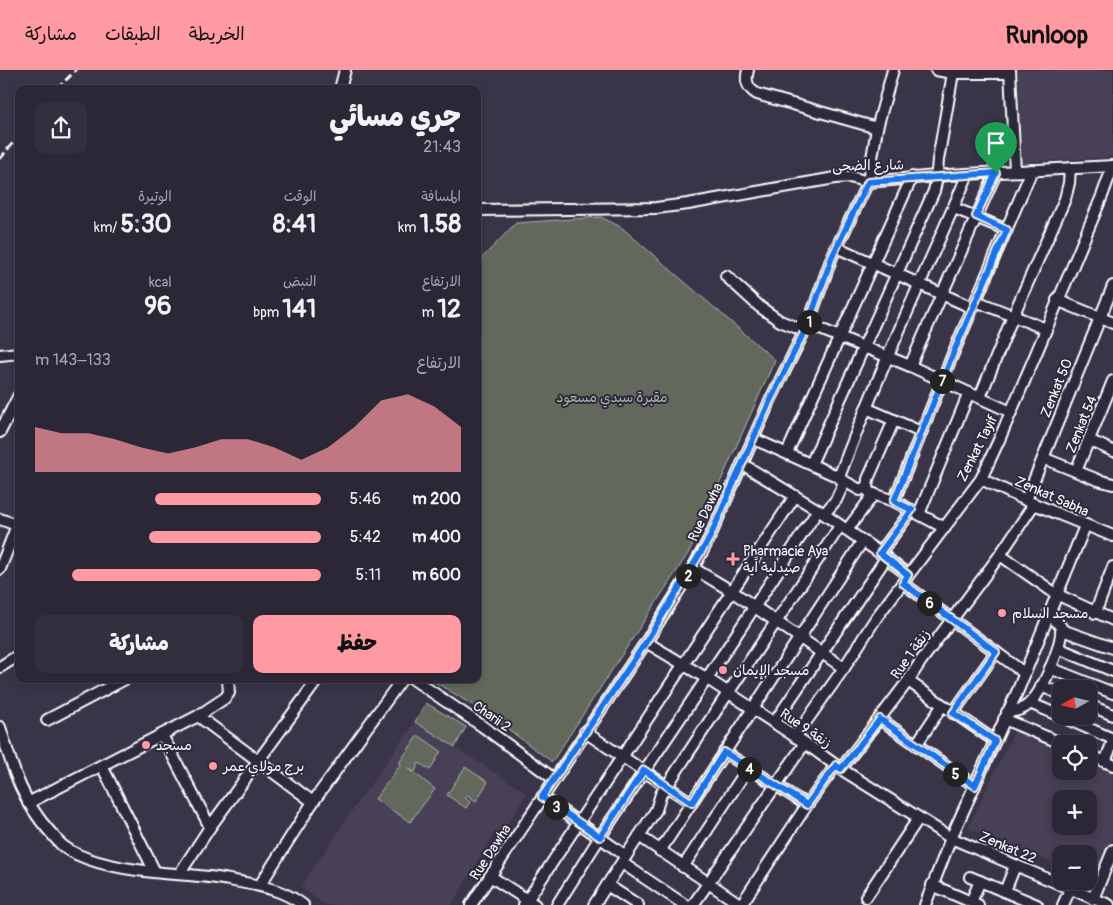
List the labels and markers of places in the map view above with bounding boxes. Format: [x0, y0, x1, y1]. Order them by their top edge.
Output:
pin [975, 122, 1017, 173]
pin: 1 [796, 310, 822, 334]
pin: 7 [930, 368, 954, 394]
place label: Pharmacie Aya صيدلية اًية [743, 543, 828, 576]
marker: Pharmacie Aya صيدلية اًية [727, 553, 739, 565]
pin: 2 [676, 564, 700, 588]
pin: 6 [916, 590, 942, 616]
place label: مسجد السلام [1012, 605, 1089, 624]
marker: مسجد السلام [996, 607, 1008, 619]
place label: مسجد الإيمان [733, 662, 809, 680]
marker: مسجد الإيمان [717, 664, 729, 676]
place label: مسجد [156, 737, 192, 754]
marker: مسجد [140, 739, 152, 751]
pin: 4 [736, 756, 762, 782]
place label: برج مولاي عمر [222, 758, 304, 777]
marker: برج مولاي عمر [207, 760, 219, 772]
pin: 5 [942, 762, 968, 786]
pin: 3 [544, 794, 568, 820]

